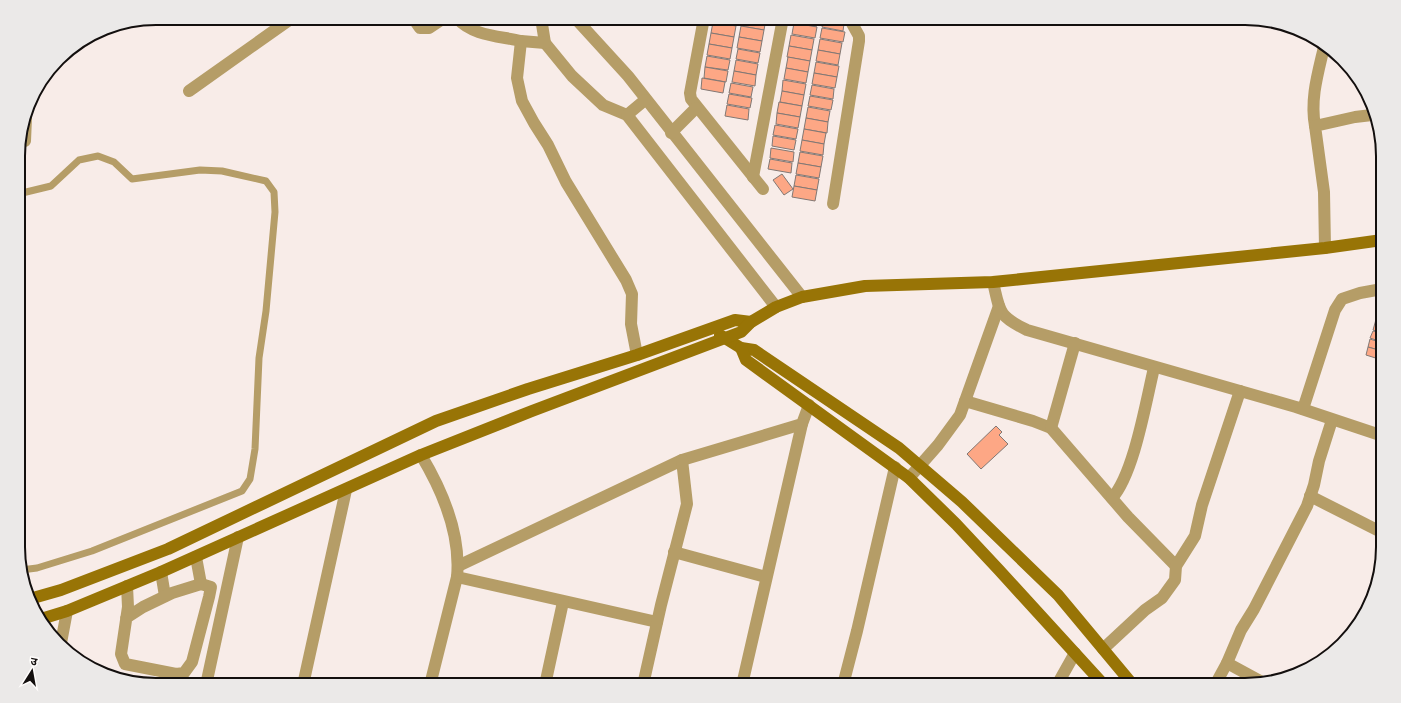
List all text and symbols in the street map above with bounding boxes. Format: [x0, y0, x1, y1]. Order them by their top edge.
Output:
north arrow [12, 651, 52, 691]
text: उ [29, 655, 39, 669]

